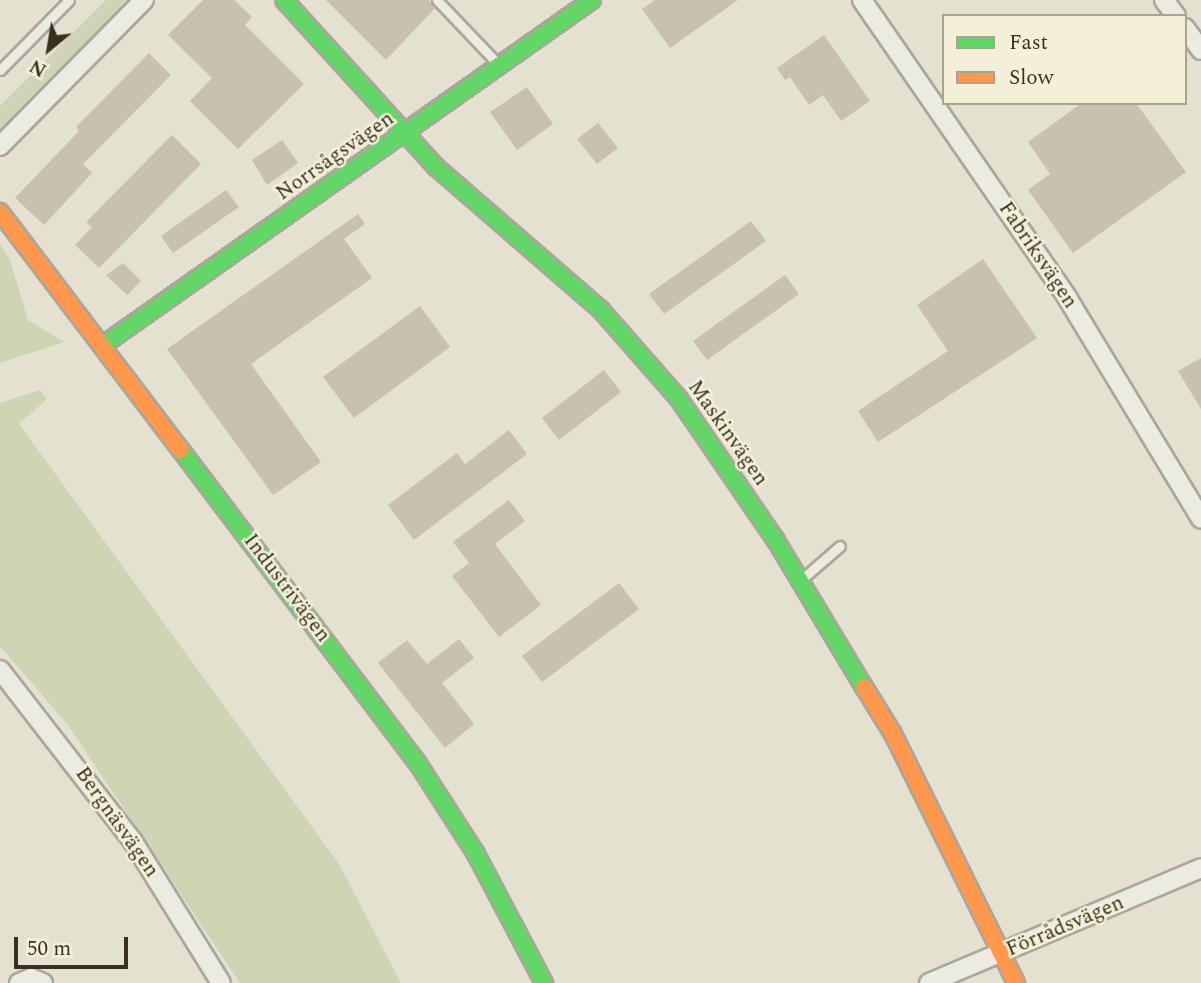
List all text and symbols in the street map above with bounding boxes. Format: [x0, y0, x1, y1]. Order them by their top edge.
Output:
north arrow [14, 14, 84, 84]
legend [942, 14, 1187, 105]
text: Fast [1009, 27, 1048, 59]
text: N [24, 51, 52, 84]
text: Slow [1009, 62, 1053, 94]
street label: Norrsågsvägen [271, 106, 399, 206]
street label: Fabriksvägen [993, 197, 1083, 313]
street label: Maskinvägen [682, 375, 774, 491]
street label: Industrivägen [238, 529, 336, 647]
street label: Bergnäsvägen [70, 762, 164, 882]
street label: Förrådsvägen [1002, 890, 1128, 962]
scale bar [18, 923, 131, 967]
text: 50 m [27, 933, 71, 965]

